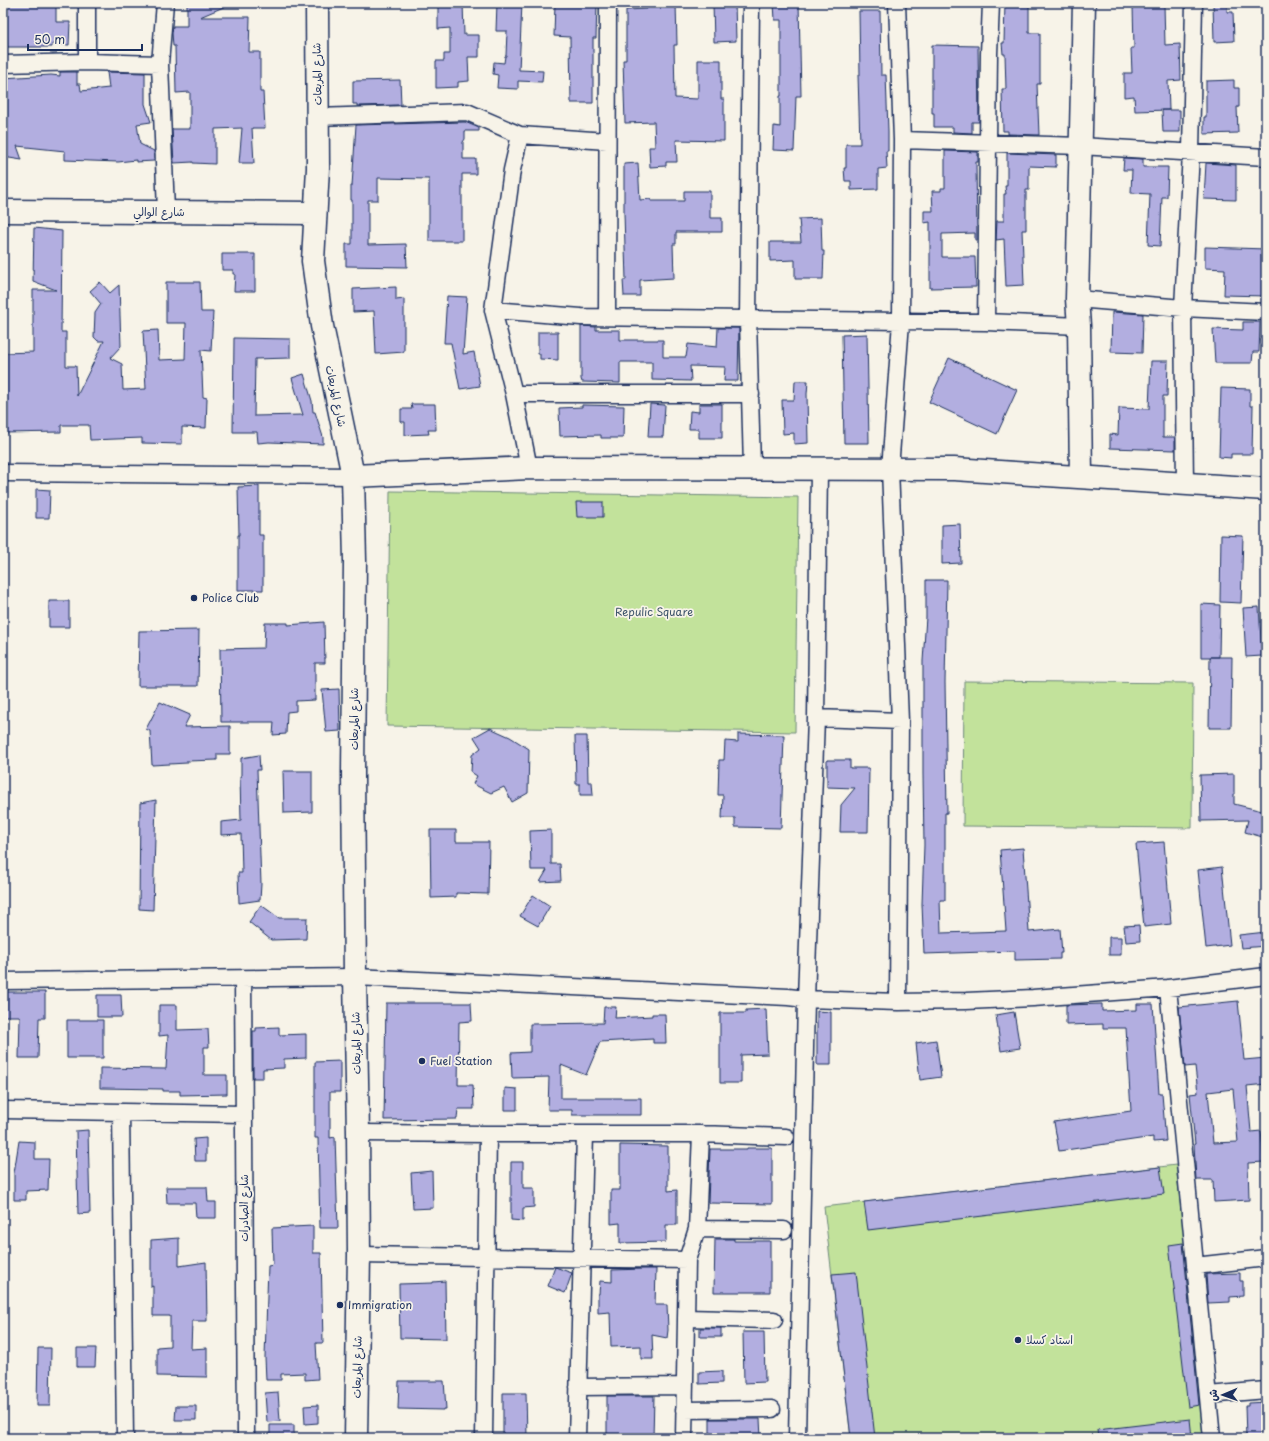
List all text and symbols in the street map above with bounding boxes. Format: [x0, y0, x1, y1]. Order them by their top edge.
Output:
scale bar [28, 26, 142, 52]
text: 50 m [34, 30, 65, 48]
street label: شارع المربعات [307, 43, 327, 105]
street label: شارع الوالي [133, 203, 185, 223]
street label: شارع المربعات [321, 363, 351, 429]
place label: Police Club [202, 589, 259, 606]
marker: Police Club [189, 593, 199, 603]
park label: Repulic Square [615, 603, 693, 620]
street label: شارع المربعات [345, 688, 363, 750]
street label: شارع المربعات [346, 1012, 366, 1074]
place label: Fuel Station [430, 1052, 492, 1069]
marker: Fuel Station [417, 1056, 427, 1066]
street label: شارع الصادرات [235, 1174, 253, 1242]
place label: Immigration [348, 1296, 412, 1313]
marker: Immigration [335, 1300, 345, 1310]
place label: استاد كسلا [1026, 1331, 1073, 1348]
marker: استاد كسلا [1013, 1335, 1023, 1345]
street label: شارع المربعات [347, 1336, 367, 1398]
north arrow [1203, 1375, 1243, 1415]
text: ش [1204, 1389, 1221, 1402]

